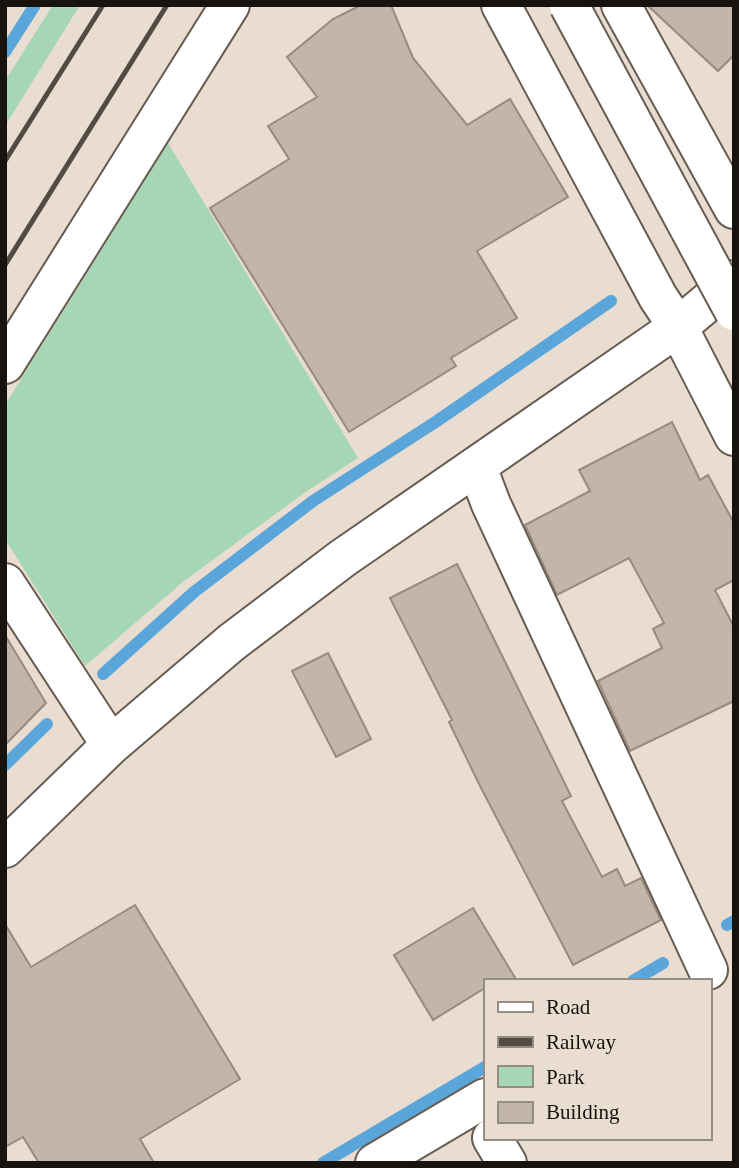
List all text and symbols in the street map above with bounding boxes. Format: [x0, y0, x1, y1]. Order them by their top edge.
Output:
legend [484, 979, 711, 1140]
text: Road [546, 995, 591, 1019]
text: Railway [546, 1030, 616, 1054]
text: Park [546, 1065, 585, 1089]
text: Building [546, 1100, 620, 1124]

